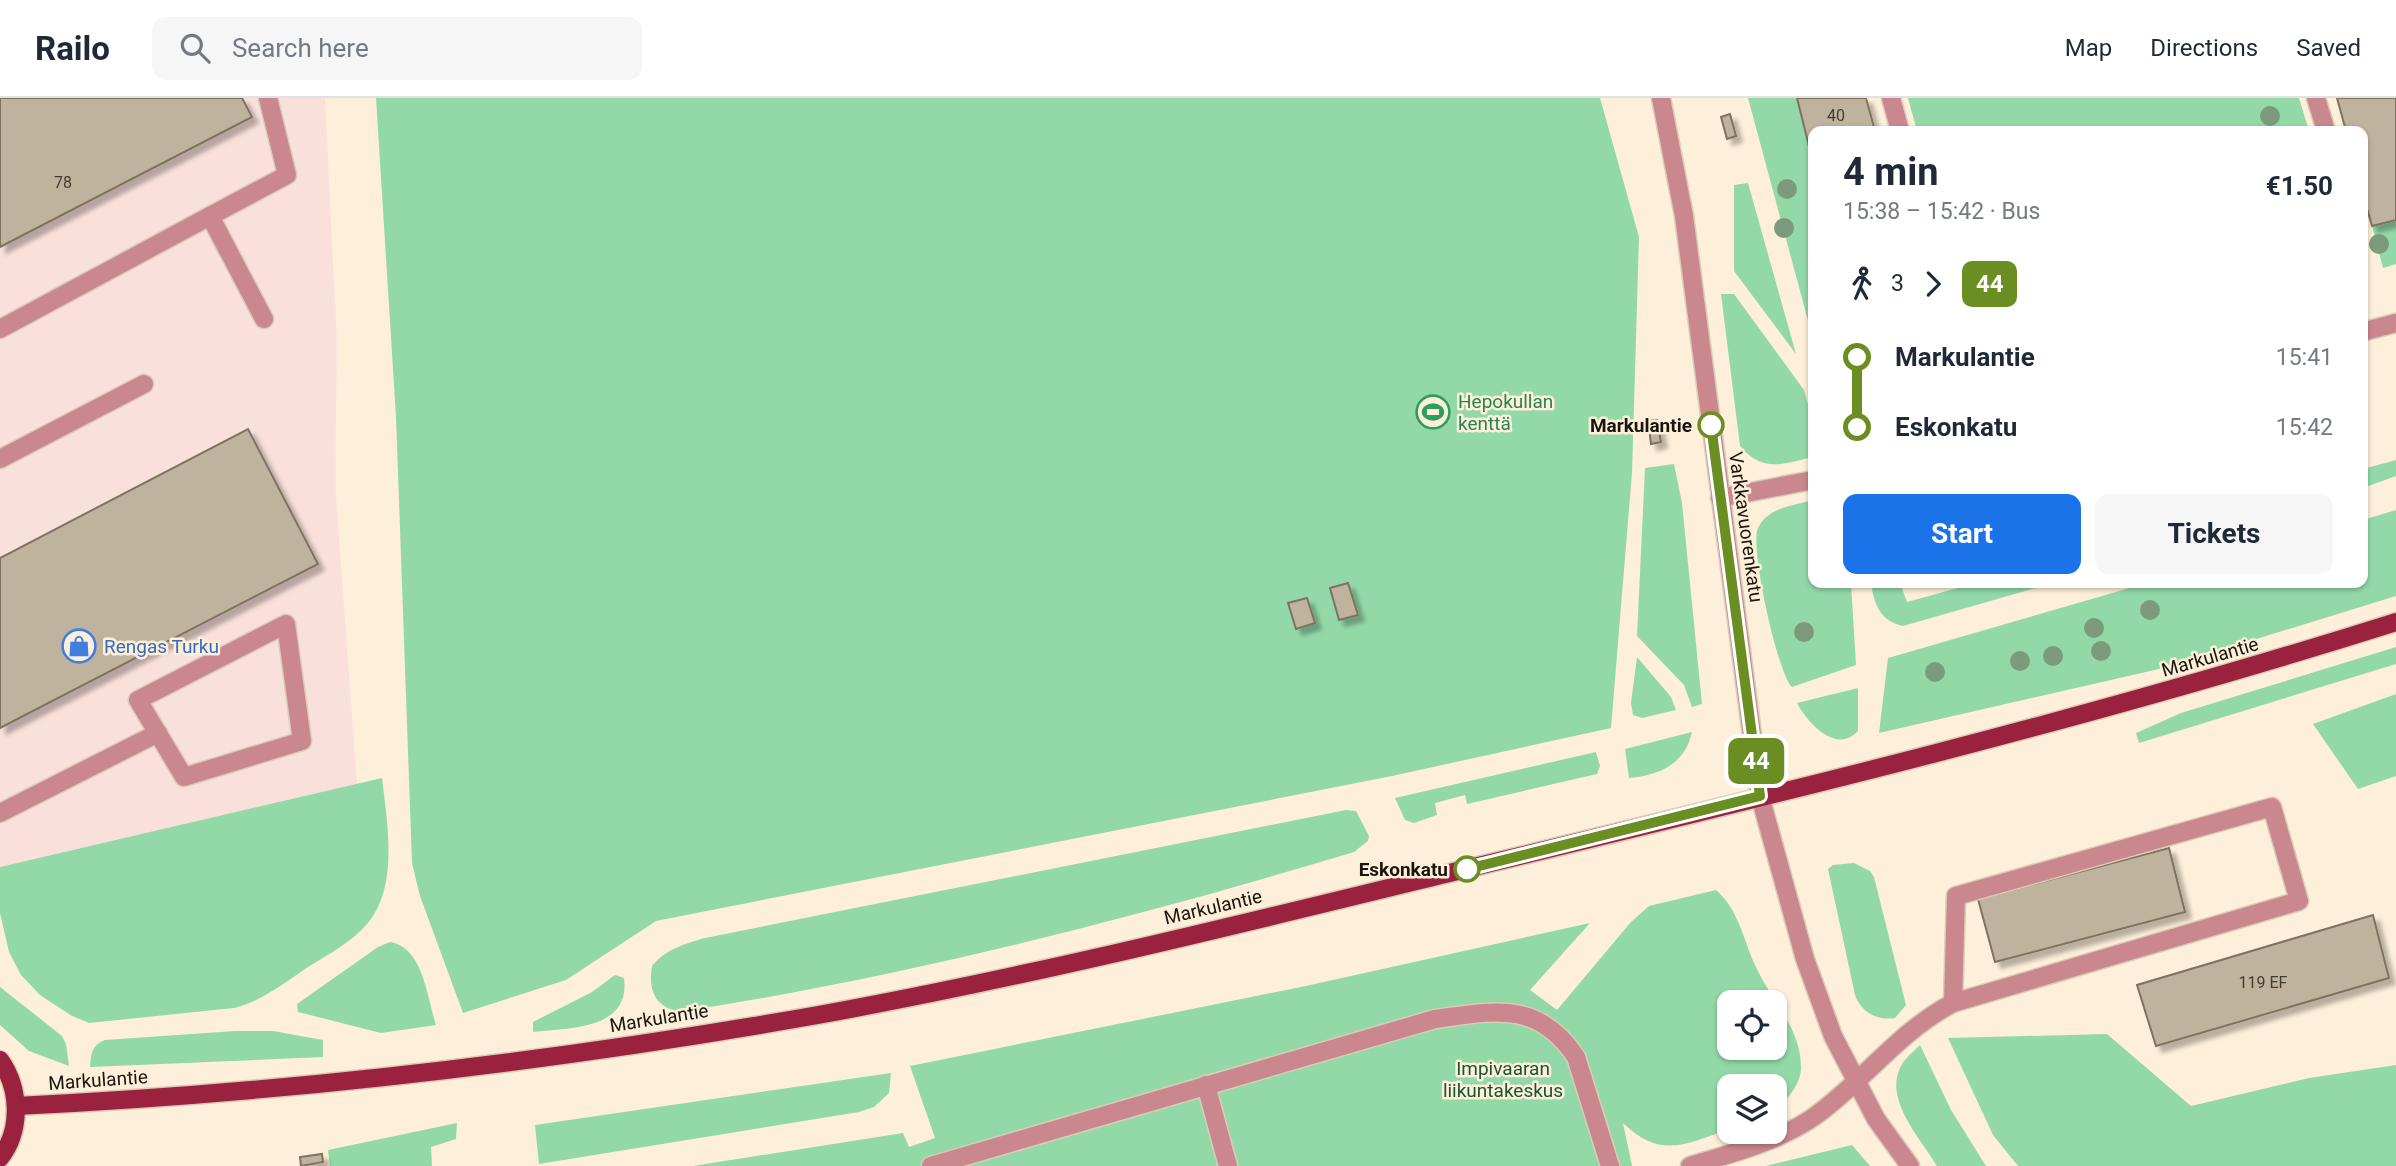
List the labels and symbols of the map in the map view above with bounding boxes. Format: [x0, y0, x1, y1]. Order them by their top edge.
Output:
house number: 40 [1827, 106, 1845, 125]
house number: 78 [54, 173, 72, 192]
place label: Hepokullan kenttä [1458, 390, 1553, 435]
sports icon: Hepokullan kenttä [1414, 393, 1452, 431]
marker: Markulantie [1698, 412, 1724, 438]
place label: Markulantie [1590, 414, 1692, 437]
street label: Varkkavuorenkatu [1724, 450, 1768, 604]
shop icon: Rengas Turku [60, 627, 98, 665]
street label: Markulantie [2159, 632, 2261, 682]
place label: Rengas Turku [104, 635, 219, 658]
line badge: 44 [1724, 738, 1788, 784]
marker: Eskonkatu [1454, 856, 1480, 882]
place label: Eskonkatu [1359, 858, 1448, 881]
street label: Markulantie [1162, 885, 1264, 929]
house number: 119 EF [2239, 973, 2288, 992]
street label: Markulantie [608, 999, 710, 1037]
park label: Impivaaran liikuntakeskus [1443, 1057, 1563, 1102]
street label: Markulantie [47, 1065, 149, 1095]

